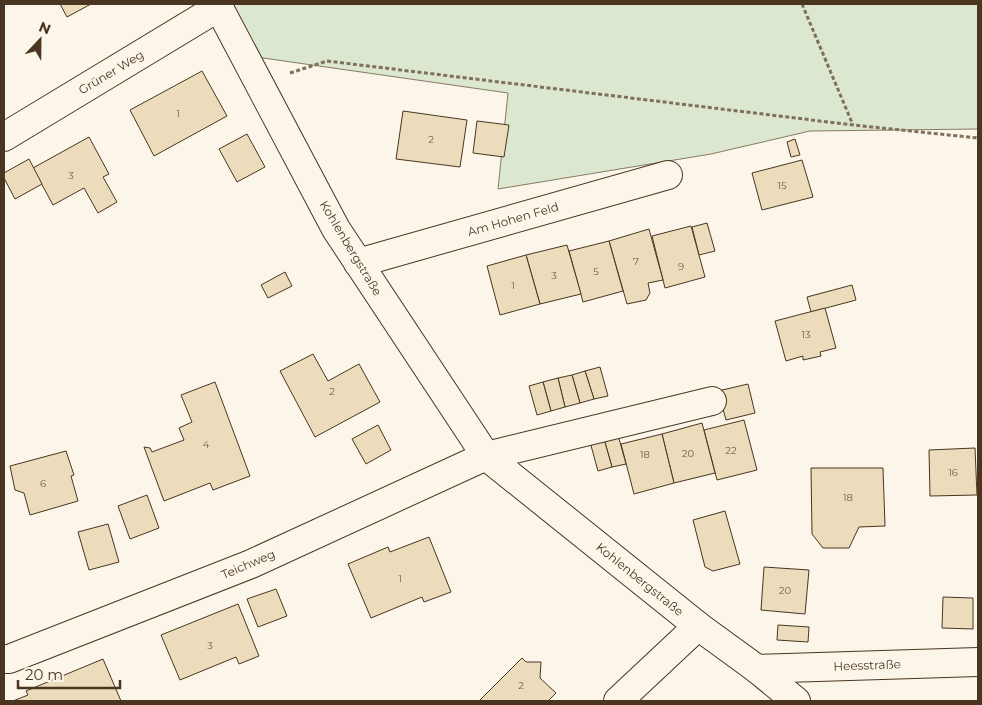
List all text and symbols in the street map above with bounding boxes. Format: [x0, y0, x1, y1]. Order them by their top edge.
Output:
north arrow [15, 15, 65, 65]
text: N [36, 17, 53, 38]
street label: Grüner Weg [76, 47, 146, 97]
house number: 1 [176, 107, 180, 120]
house number: 2 [428, 133, 434, 146]
house number: 3 [68, 169, 74, 182]
house number: 15 [777, 179, 787, 192]
street label: Kohlenbergstraße [317, 198, 385, 298]
street label: Am Hohen Feld [466, 199, 560, 239]
house number: 7 [633, 255, 639, 268]
house number: 9 [678, 260, 684, 273]
house number: 5 [593, 265, 599, 278]
house number: 3 [551, 269, 557, 282]
house number: 1 [511, 279, 515, 292]
house number: 13 [801, 328, 811, 341]
house number: 2 [329, 385, 335, 398]
house number: 4 [203, 438, 210, 451]
house number: 22 [725, 444, 737, 457]
house number: 20 [682, 447, 695, 460]
house number: 18 [640, 448, 650, 461]
house number: 16 [948, 466, 958, 479]
house number: 6 [40, 477, 46, 490]
house number: 18 [843, 491, 853, 504]
street label: Kohlenbergstraße [593, 539, 687, 619]
street label: Teichweg [219, 546, 277, 582]
house number: 1 [398, 572, 402, 585]
house number: 20 [779, 584, 792, 597]
house number: 3 [207, 639, 213, 652]
street label: Heesstraße [833, 656, 901, 674]
scale bar [18, 658, 120, 690]
text: 20 m [25, 665, 63, 684]
house number: 2 [518, 679, 524, 692]

